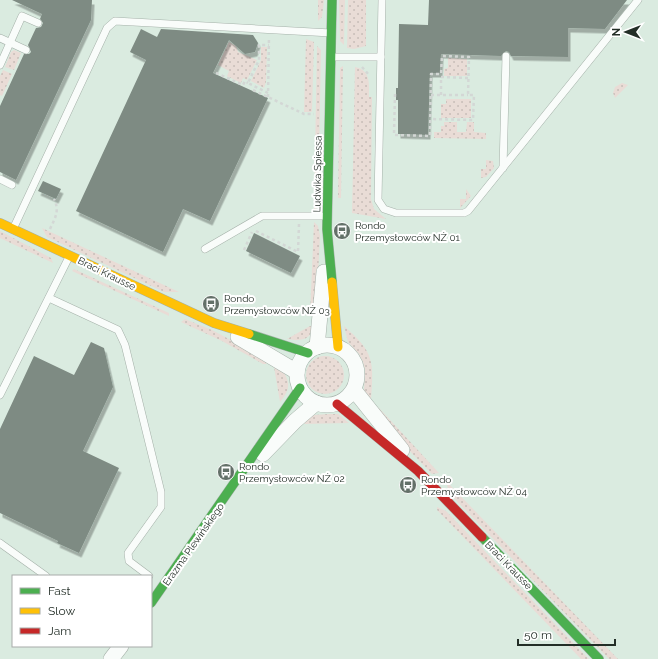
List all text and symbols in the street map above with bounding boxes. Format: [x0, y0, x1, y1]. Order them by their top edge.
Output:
north arrow [606, 12, 646, 52]
text: N [610, 28, 623, 36]
street label: Ludwika Spiessa [311, 135, 324, 213]
place label: Rondo Przemysłowców NŻ 01 [355, 220, 461, 243]
bus stop icon: Rondo Przemysłowców NŻ 01 [332, 221, 352, 241]
street label: Braci Krausse [76, 255, 137, 292]
place label: Rondo Przemysłowców NŻ 03 [224, 293, 330, 316]
bus stop icon: Rondo Przemysłowców NŻ 03 [201, 294, 221, 314]
place label: Rondo Przemysłowców NŻ 02 [239, 461, 345, 484]
bus stop icon: Rondo Przemysłowców NŻ 02 [216, 462, 236, 482]
place label: Rondo Przemysłowców NŻ 04 [421, 474, 528, 497]
bus stop icon: Rondo Przemysłowców NŻ 04 [398, 475, 418, 495]
street label: Erazma Plewińskiego [161, 501, 226, 588]
street label: Braci Krausse [483, 539, 534, 592]
legend [12, 575, 152, 647]
text: Fast [48, 584, 71, 598]
text: Slow [48, 604, 75, 618]
scale bar [518, 621, 615, 647]
text: Jam [48, 624, 71, 638]
text: 50 m [524, 628, 552, 642]

